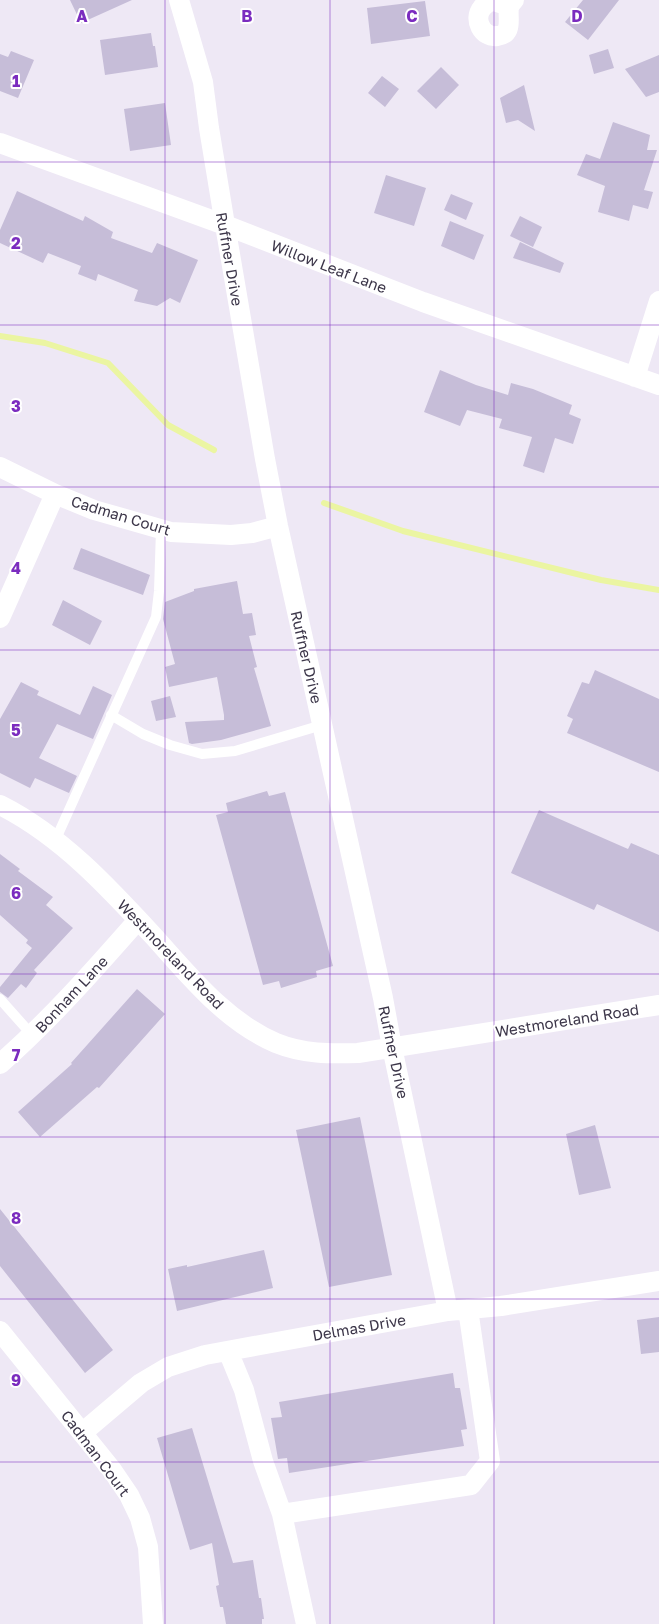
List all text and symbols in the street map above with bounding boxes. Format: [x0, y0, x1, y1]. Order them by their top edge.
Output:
text: A [76, 6, 88, 26]
text: B [241, 6, 253, 26]
text: C [406, 6, 418, 26]
text: D [571, 6, 583, 26]
text: 1 [12, 71, 20, 91]
street label: Ruffner Drive [213, 211, 247, 308]
text: 2 [11, 233, 21, 253]
street label: Willow Leaf Lane [269, 236, 390, 296]
text: 3 [11, 396, 21, 416]
street label: Cadman Court [69, 491, 173, 539]
text: 4 [11, 558, 21, 578]
street label: Ruffner Drive [288, 609, 326, 705]
text: 5 [11, 720, 21, 740]
text: 6 [11, 883, 21, 903]
street label: Westmoreland Road [114, 895, 228, 1013]
street label: Bonham Lane [31, 952, 111, 1036]
street label: Westmoreland Road [494, 1000, 640, 1040]
street label: Ruffner Drive [375, 1004, 413, 1101]
text: 7 [12, 1045, 21, 1065]
text: 8 [11, 1208, 21, 1228]
street label: Delmas Drive [311, 1310, 407, 1344]
text: 9 [11, 1370, 21, 1390]
street label: Cadman Court [58, 1406, 134, 1500]

